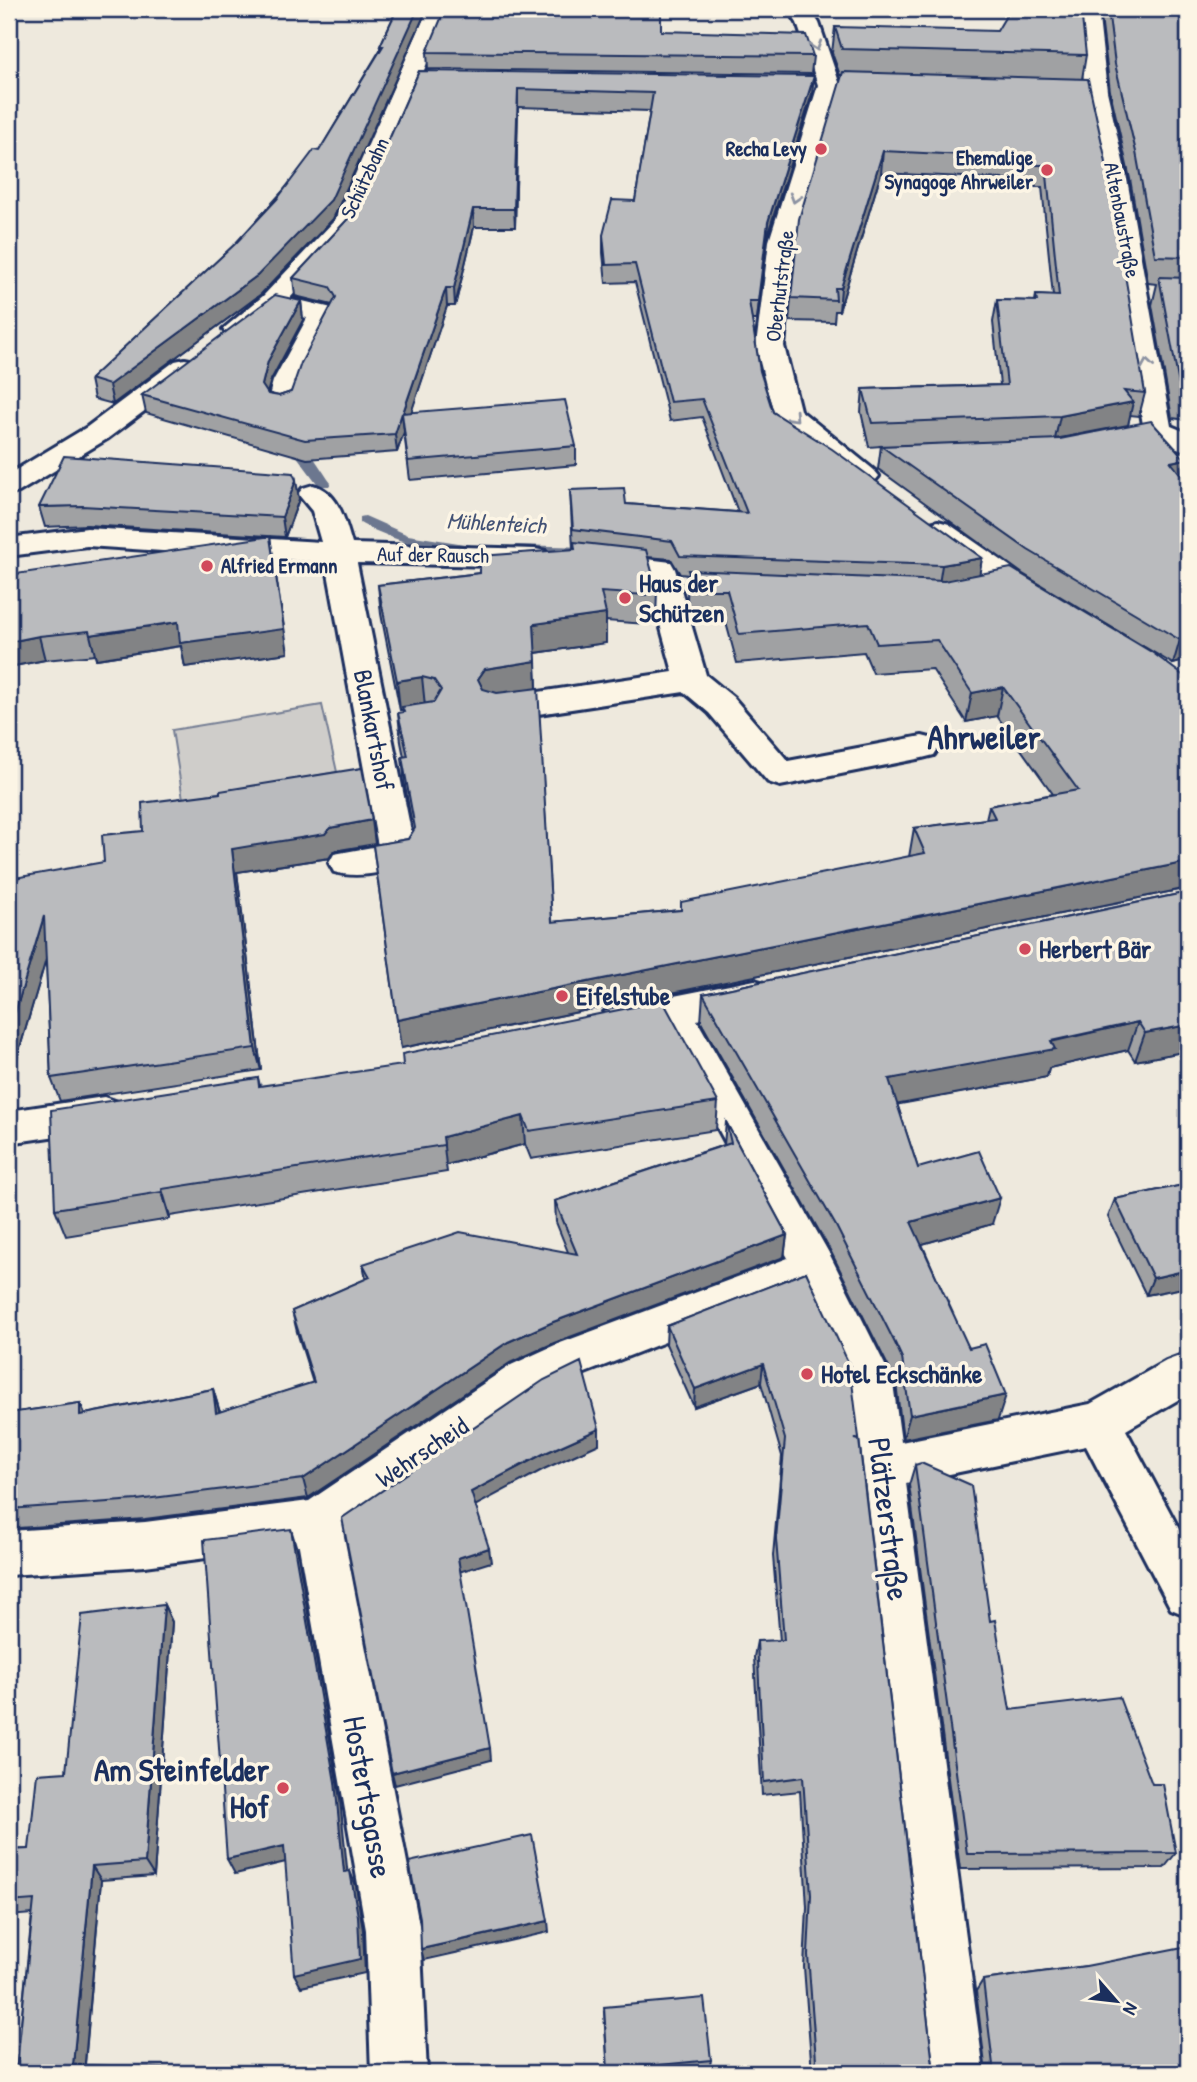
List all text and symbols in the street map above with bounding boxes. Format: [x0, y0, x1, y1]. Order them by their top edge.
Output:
one-way arrow [808, 39, 822, 52]
street label: Schützbahn [333, 132, 396, 223]
place label: Recha Levy [726, 134, 807, 164]
marker: Recha Levy [813, 141, 829, 157]
place label: Ehemalige Synagoge Ahrweiler [884, 143, 1034, 197]
street label: Altenbaustraße [1097, 160, 1148, 280]
marker: Ehemalige Synagoge Ahrweiler [1039, 162, 1055, 178]
one-way arrow [788, 191, 803, 203]
street label: Oberhutstraße [758, 228, 801, 343]
one-way arrow [1140, 358, 1155, 370]
one-way arrow [786, 409, 799, 422]
water label: Mühlenteich [446, 504, 548, 541]
street label: Auf der Rausch [377, 539, 489, 570]
place label: Alfried Ermann [221, 551, 337, 580]
marker: Alfried Ermann [199, 558, 215, 574]
place label: Haus der Schützen [639, 565, 725, 630]
marker: Haus der Schützen [617, 590, 633, 606]
street label: Blankartshof [346, 666, 404, 794]
district label: Ahrweiler [927, 715, 1041, 759]
place label: Herbert Bär [1039, 931, 1152, 966]
marker: Herbert Bär [1017, 941, 1033, 957]
place label: Eifelstube [576, 978, 671, 1013]
marker: Eifelstube [554, 988, 570, 1004]
place label: Hotel Eckschänke [821, 1356, 983, 1391]
marker: Hotel Eckschänke [799, 1366, 815, 1382]
street label: Wehrscheid [369, 1408, 475, 1495]
street label: Plätzerstraße [858, 1435, 921, 1603]
street label: Hostertsgasse [333, 1713, 404, 1882]
place label: Am Steinfelder Hof [94, 1748, 270, 1828]
marker: Am Steinfelder Hof [275, 1780, 291, 1796]
north arrow [1082, 1966, 1152, 2036]
text: N [1117, 1998, 1145, 2020]

